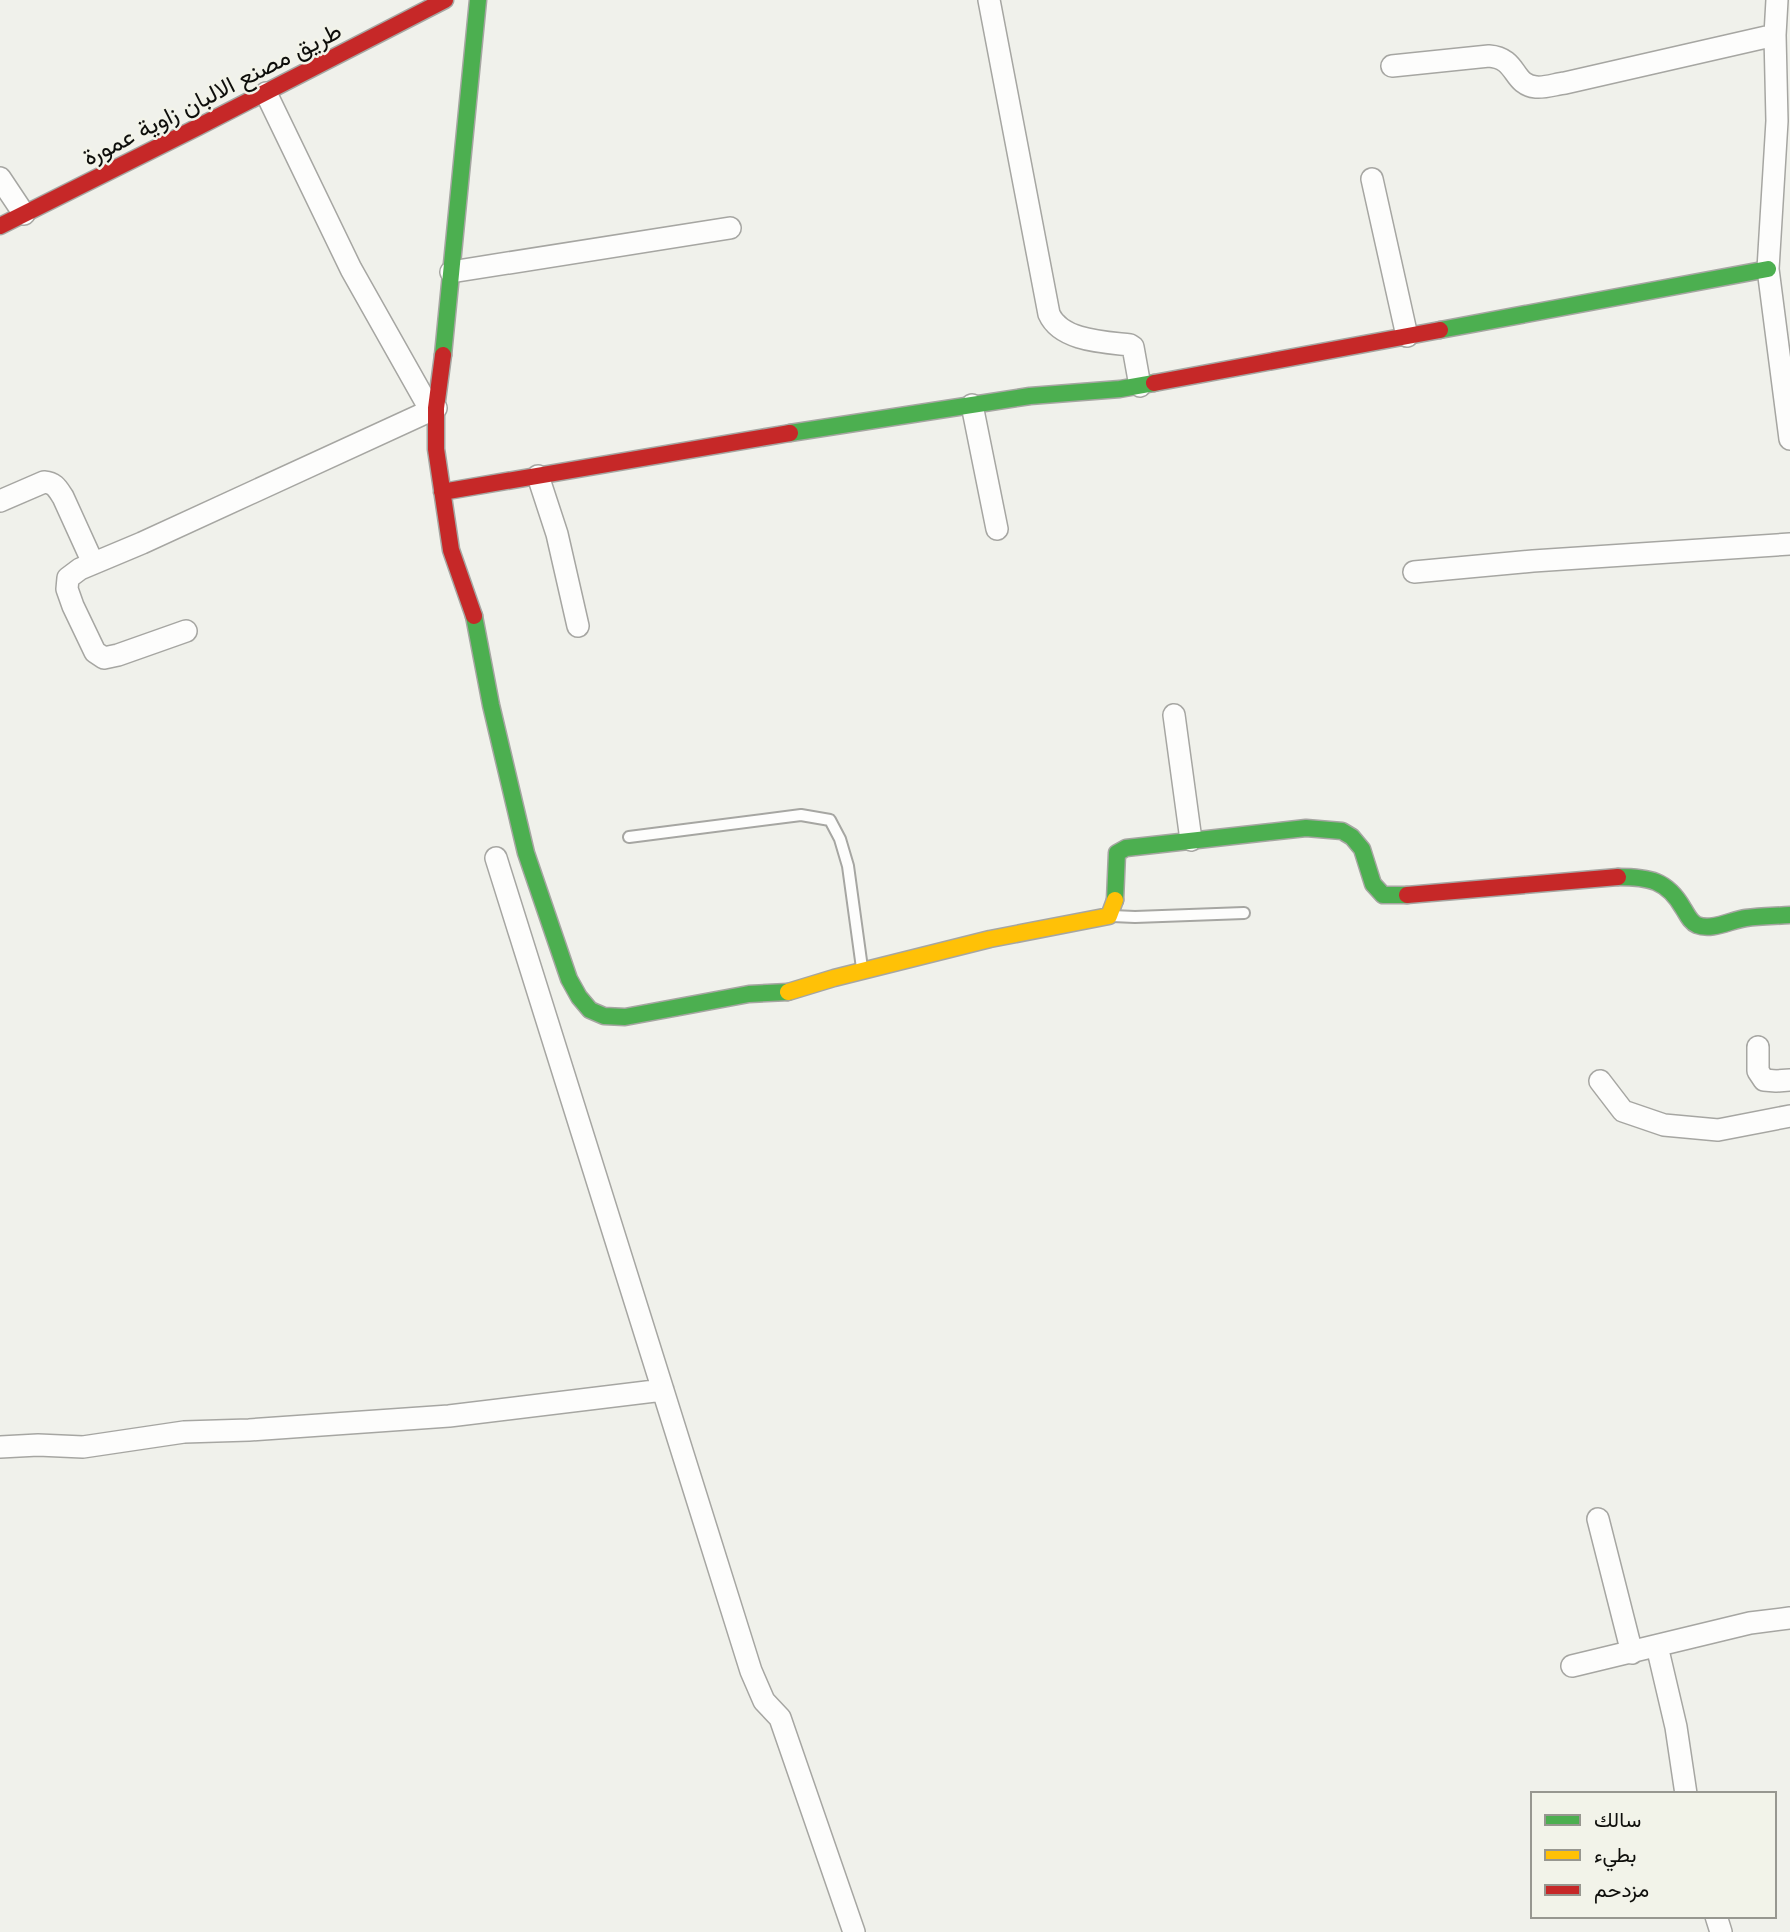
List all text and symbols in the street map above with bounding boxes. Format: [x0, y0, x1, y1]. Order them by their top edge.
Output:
street label: طريق مصنع الالبان زاوية عمورة [77, 14, 347, 174]
legend [1531, 1792, 1776, 1918]
text: سالك [1594, 1805, 1641, 1834]
text: بطيء [1594, 1840, 1637, 1872]
text: مزدحم [1594, 1875, 1649, 1904]

